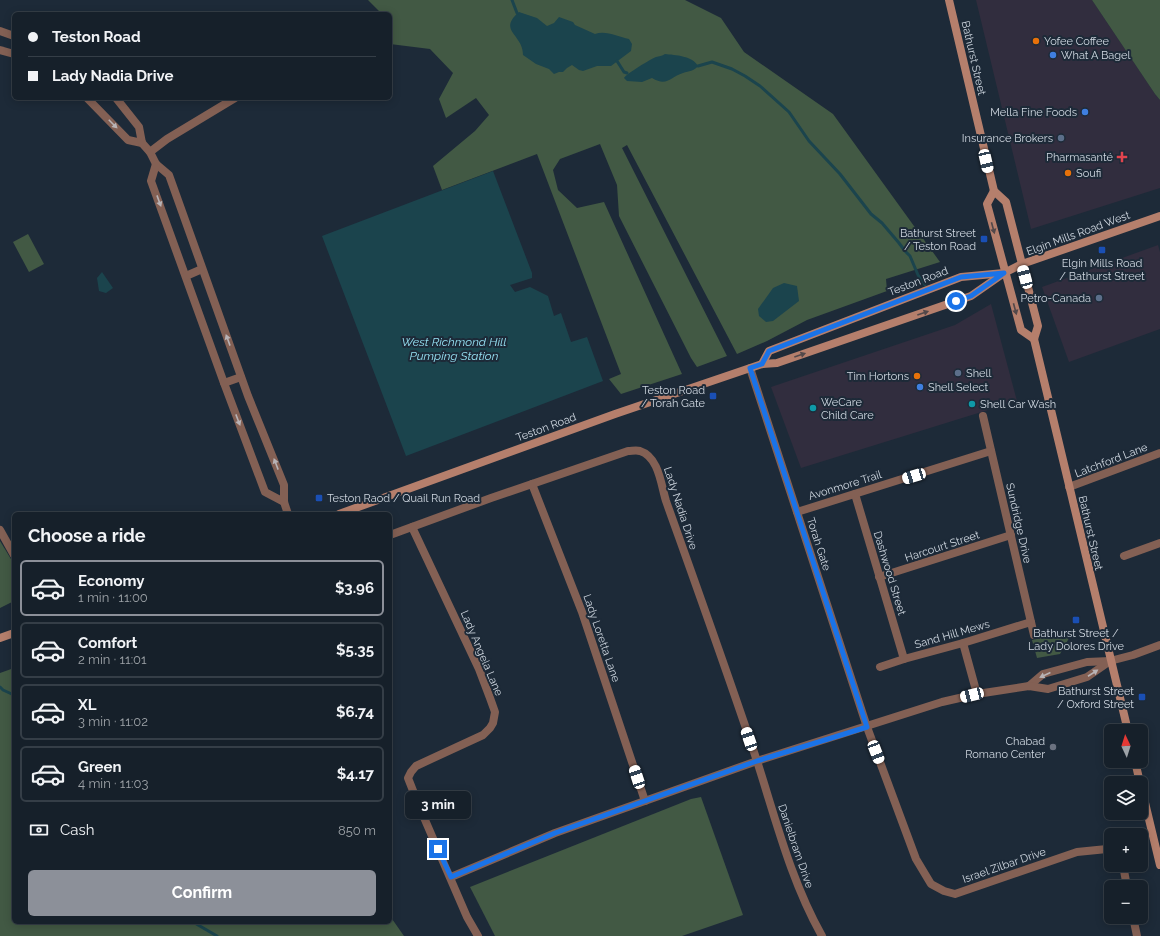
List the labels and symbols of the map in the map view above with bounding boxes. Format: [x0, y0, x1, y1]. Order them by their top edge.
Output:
street label: Bathurst Street [959, 20, 988, 97]
place label: Yofee Coffee [1044, 35, 1109, 48]
marker: Yofee Coffee [1031, 36, 1041, 46]
place label: What A Bagel [1061, 49, 1131, 62]
marker: What A Bagel [1048, 50, 1058, 60]
place label: Mella Fine Foods [990, 106, 1077, 119]
marker: Mella Fine Foods [1080, 107, 1090, 117]
one-way arrow [108, 119, 118, 129]
place label: Insurance Brokers [962, 132, 1053, 145]
marker: Insurance Brokers [1056, 133, 1066, 143]
car [977, 148, 995, 174]
place label: Pharmasanté [1046, 151, 1114, 164]
marker: Pharmasanté [1116, 151, 1128, 163]
place label: Soufi [1076, 167, 1101, 180]
marker: Soufi [1063, 168, 1073, 178]
one-way arrow [156, 196, 162, 208]
street label: Elgin Mills Road West [1025, 209, 1132, 258]
one-way arrow [990, 222, 996, 234]
place label: Bathurst Street / Teston Road [900, 227, 976, 253]
marker: Bathurst Street / Teston Road [979, 234, 989, 244]
marker: Elgin Mills Road / Bathurst Street [1097, 245, 1107, 255]
place label: Elgin Mills Road / Bathurst Street [1059, 257, 1145, 283]
street label: Teston Road [886, 264, 950, 299]
car [1016, 264, 1034, 290]
route start [947, 292, 965, 310]
place label: Petro-Canada [1021, 292, 1091, 305]
marker: Petro-Canada [1094, 293, 1104, 303]
one-way arrow [1012, 303, 1018, 315]
one-way arrow [917, 309, 929, 315]
one-way arrow [225, 334, 231, 346]
water label: West Richmond Hill Pumping Station [402, 335, 506, 363]
one-way arrow [795, 352, 807, 358]
place label: Shell [966, 367, 992, 380]
marker: Shell [953, 368, 963, 378]
place label: Tim Hortons [847, 370, 909, 383]
marker: Tim Hortons [912, 371, 922, 381]
place label: Shell Select [928, 381, 989, 394]
marker: Shell Select [915, 382, 925, 392]
place label: Teston Road / Torah Gate [641, 384, 706, 410]
marker: Teston Road / Torah Gate [708, 391, 718, 401]
place label: WeCare Child Care [821, 396, 874, 422]
place label: Shell Car Wash [980, 398, 1056, 411]
marker: Shell Car Wash [967, 399, 977, 409]
marker: WeCare Child Care [808, 403, 818, 413]
street label: Teston Road [514, 411, 578, 444]
one-way arrow [235, 414, 241, 426]
street label: Latchford Lane [1073, 440, 1150, 480]
one-way arrow [273, 458, 279, 470]
street label: Lady Nadia Drive [661, 465, 700, 552]
car [901, 467, 927, 485]
street label: Avonmore Trail [807, 468, 883, 503]
street label: Sundridge Drive [1003, 482, 1034, 565]
place label: Teston Raod / Quail Run Road [327, 492, 480, 505]
marker: Teston Raod / Quail Run Road [314, 493, 324, 503]
street label: Bathurst Street [1076, 495, 1105, 572]
street label: Torah Gate [804, 516, 833, 573]
street label: Harcourt Street [903, 528, 981, 565]
street label: Dashwood Street [871, 529, 909, 617]
street label: Lady Loretta Lane [580, 593, 623, 684]
street label: Lady Angela Lane [458, 609, 506, 698]
marker: Bathurst Street / Lady Dolores Drive [1071, 615, 1081, 625]
street label: Sand Hill Mews [913, 618, 991, 651]
place label: Bathurst Street / Lady Dolores Drive [1028, 627, 1125, 653]
one-way arrow [1087, 669, 1098, 677]
one-way arrow [1040, 672, 1051, 678]
place label: Bathurst Street / Oxford Street [1057, 685, 1134, 711]
car [959, 686, 985, 704]
marker: Bathurst Street / Oxford Street [1137, 692, 1147, 702]
north arrow [1104, 724, 1148, 768]
car [739, 726, 759, 752]
place label: Chabad Romano Center [965, 735, 1045, 761]
car [866, 739, 886, 765]
marker: Chabad Romano Center [1048, 742, 1058, 752]
car [628, 764, 646, 790]
callout: 3 min [405, 791, 471, 819]
street label: Danielbram Drive [775, 803, 816, 890]
route end [429, 840, 447, 858]
street label: Israel Zilbar Drive [961, 845, 1048, 886]

